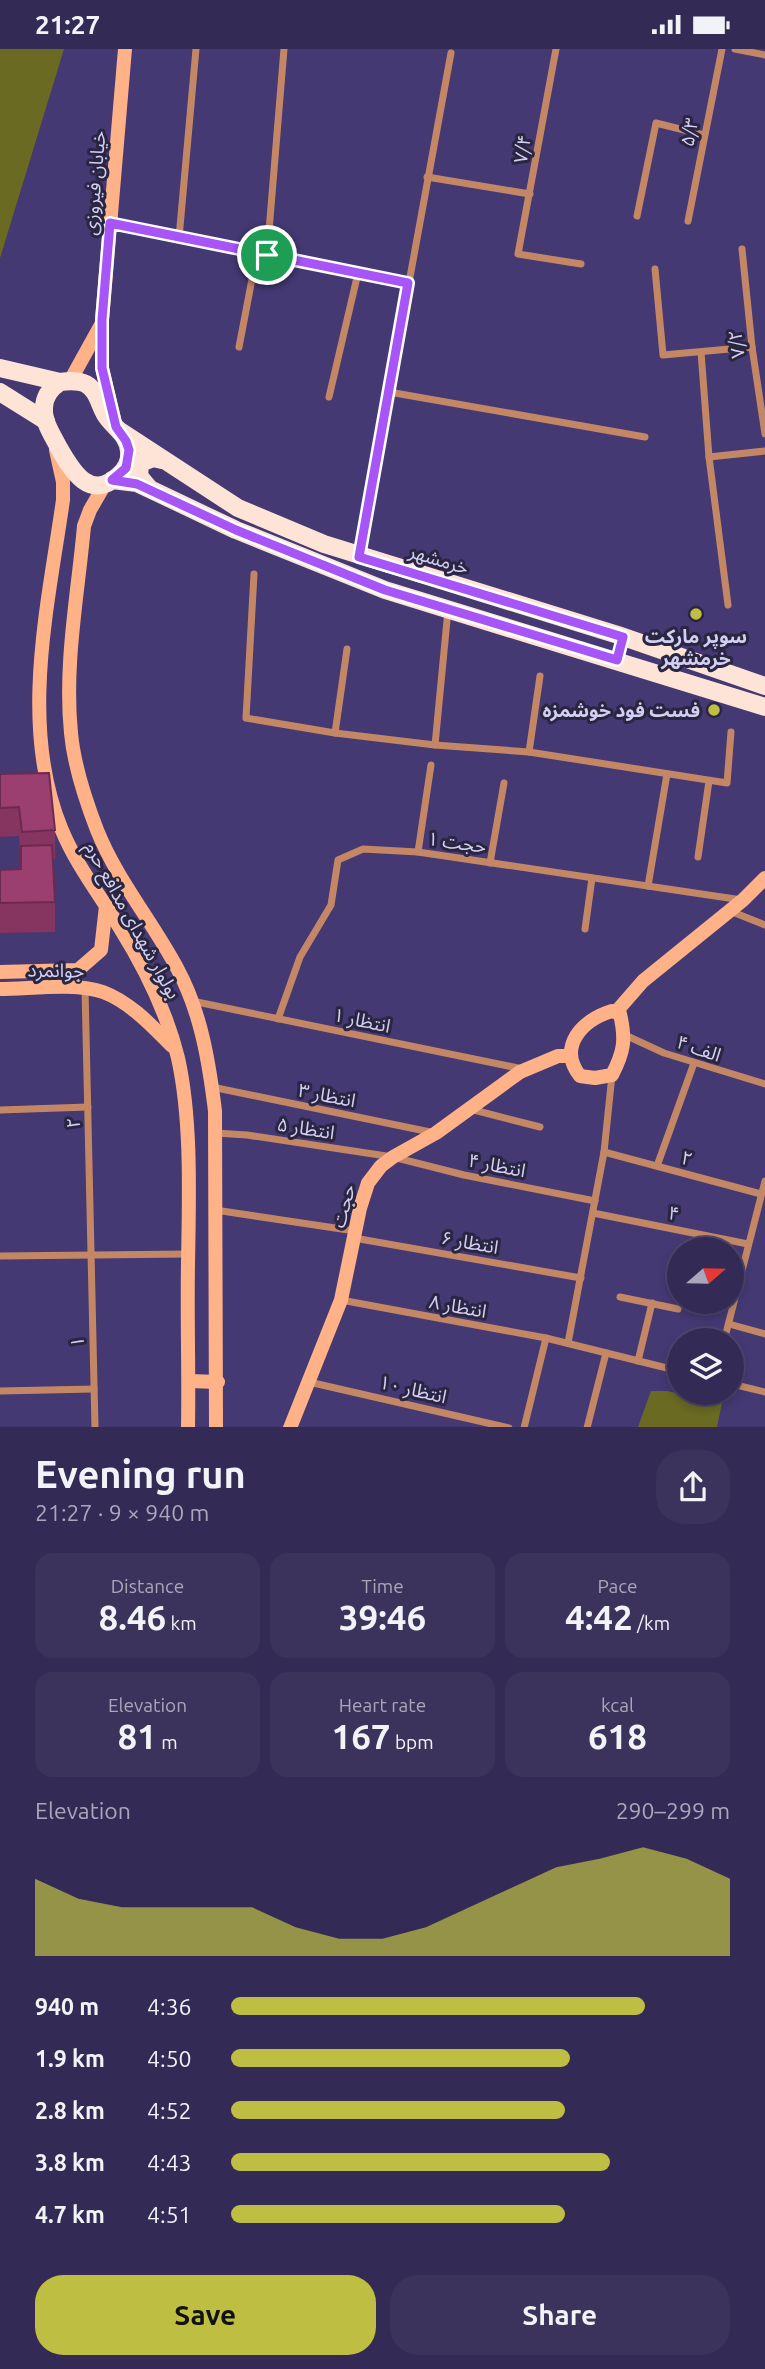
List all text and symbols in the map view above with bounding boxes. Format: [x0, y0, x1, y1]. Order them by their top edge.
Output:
text: 21:27 [35, 10, 100, 39]
street label: ۵/۳ [675, 116, 703, 148]
street label: خیابان فیروزی [78, 130, 111, 236]
street label: ۷/۴ [509, 133, 535, 165]
pin [237, 225, 297, 285]
icon: arrive [248, 236, 286, 274]
street label: ۷/۲ [723, 328, 749, 360]
street label: خرمشهر [405, 539, 472, 579]
marker: سوپر مارکت خرمشهر [688, 606, 704, 622]
place label: سوپر مارکت خرمشهر [645, 625, 747, 670]
place label: فست فود خوشمزه [542, 699, 700, 722]
marker: فست فود خوشمزه [706, 702, 722, 718]
street label: حجت ۱ [426, 827, 488, 857]
street label: بولوار شهدای مدافع حرم [77, 837, 185, 1004]
street label: جوانمرد [27, 959, 85, 982]
street label: انتظار ۱ [331, 1003, 393, 1038]
street label: ۴ الف [674, 1030, 724, 1066]
street label: انتظار ۳ [296, 1079, 358, 1112]
street label: انتظار ۵ [276, 1113, 336, 1144]
street label: ۲ [62, 1117, 84, 1129]
street label: ۲ [679, 1146, 695, 1170]
street label: انتظار ۴ [466, 1149, 528, 1182]
street label: حجت [327, 1182, 359, 1230]
street label: ۴ [667, 1201, 681, 1225]
street label: انتظار ۶ [439, 1226, 500, 1259]
north arrow [667, 1237, 744, 1314]
map controls [667, 1237, 744, 1405]
street label: انتظار ۸ [427, 1290, 488, 1323]
button: layers [667, 1328, 744, 1405]
street label: ۱ [66, 1336, 88, 1348]
street label: انتظار ۱۰ [377, 1371, 449, 1408]
button: share [656, 1450, 730, 1524]
text: Evening run [35, 1453, 246, 1495]
text: 21:27 · 9 × 940 m [35, 1500, 209, 1525]
text: Distance [111, 1575, 184, 1597]
text: Time [361, 1575, 404, 1597]
text: Pace [597, 1575, 638, 1597]
text: 8.46 [98, 1597, 166, 1637]
text: 39:46 [339, 1597, 426, 1637]
text: 4:42 [565, 1597, 633, 1637]
text: km [166, 1612, 197, 1634]
text: /km [633, 1612, 670, 1634]
text: Elevation [108, 1694, 187, 1716]
text: Heart rate [339, 1694, 426, 1716]
text: kcal [601, 1694, 634, 1716]
text: 81 [117, 1716, 157, 1756]
text: 167 [331, 1716, 391, 1756]
text: 618 [588, 1716, 647, 1756]
text: m [157, 1731, 178, 1753]
text: bpm [391, 1731, 434, 1753]
text: Elevation [35, 1798, 131, 1823]
text: 290–299 m [616, 1798, 730, 1823]
text: 940 m [35, 1994, 99, 2019]
text: 4:36 [147, 1994, 192, 2019]
text: 1.9 km [35, 2046, 105, 2071]
text: 4:50 [147, 2046, 192, 2071]
text: 2.8 km [35, 2098, 105, 2123]
text: 4:52 [147, 2098, 192, 2123]
text: 3.8 km [35, 2150, 105, 2175]
text: 4:43 [147, 2150, 192, 2175]
text: 4.7 km [35, 2202, 105, 2227]
text: 4:51 [147, 2202, 192, 2227]
button: Save [35, 2275, 376, 2355]
button: Share [390, 2275, 730, 2355]

